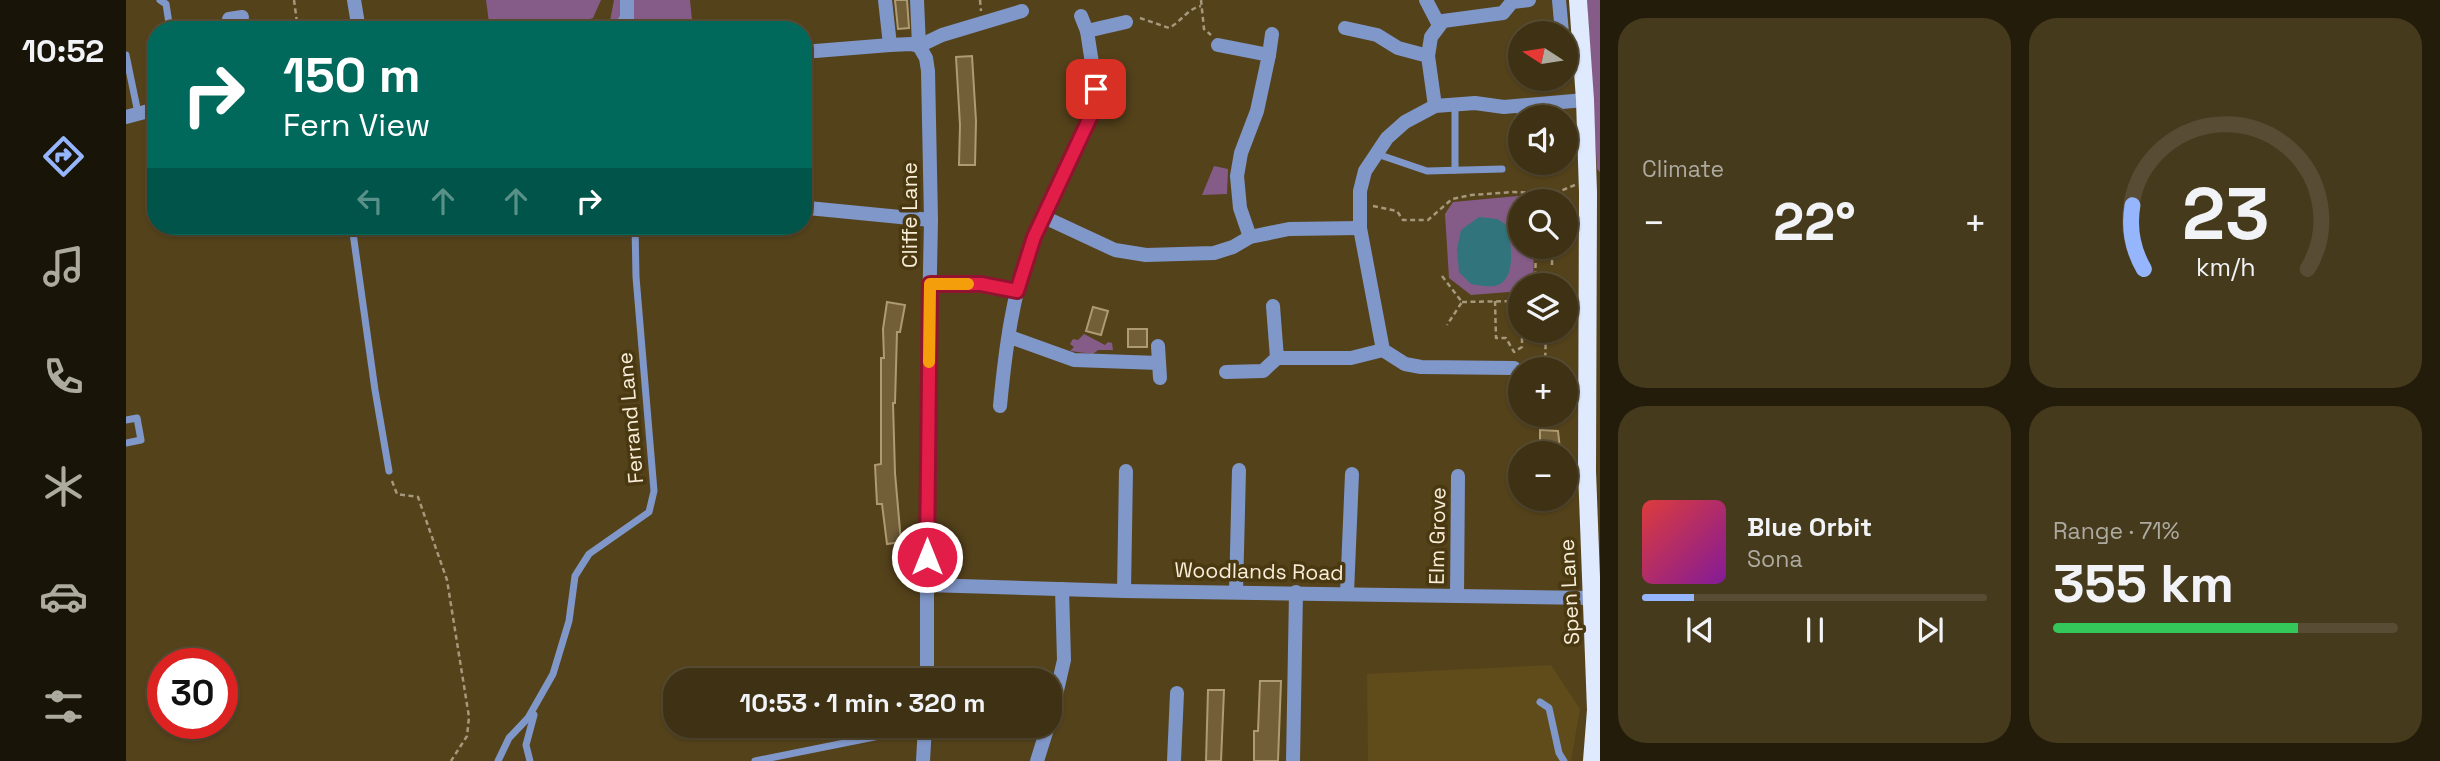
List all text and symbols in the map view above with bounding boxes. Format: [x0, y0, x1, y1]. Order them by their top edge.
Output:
north arrow [1508, 21, 1578, 91]
map controls [1508, 21, 1578, 511]
text: 10:52 [22, 31, 104, 71]
text: 150 m [283, 44, 421, 106]
icon: right [168, 49, 259, 140]
pin [1066, 59, 1126, 119]
icon: arrive [1077, 70, 1115, 108]
text: Fern View [283, 105, 430, 145]
button: sound [1508, 105, 1578, 175]
icon: directions [39, 132, 88, 181]
text: Climate [1642, 154, 1724, 184]
street label: Cliffe Lane [896, 162, 923, 268]
text: 23 [2182, 167, 2269, 260]
icon: left [351, 182, 389, 220]
icon: ahead [424, 182, 462, 220]
icon: ahead [497, 182, 535, 220]
icon: right [570, 182, 608, 220]
button: search [1508, 189, 1578, 259]
text: 22° [1773, 189, 1856, 255]
text: − [1642, 199, 1666, 247]
text: + [1963, 199, 1987, 247]
icon: music [39, 242, 88, 291]
text: km/h [2196, 251, 2255, 283]
button: layers [1508, 273, 1578, 343]
street label: Ferrand Lane [611, 351, 649, 485]
icon: phone [39, 352, 88, 401]
button: + [1508, 357, 1578, 427]
button: − [1508, 441, 1578, 511]
icon: climate [39, 462, 88, 511]
street label: Elm Grove [1423, 487, 1451, 585]
text: Blue Orbit [1747, 510, 1872, 544]
text: Range · 71% [2053, 516, 2179, 546]
position arrow [890, 520, 964, 594]
street label: Spen Lane [1553, 538, 1585, 646]
text: Sona [1747, 544, 1803, 574]
text: 355 km [2053, 551, 2234, 617]
street label: Woodlands Road [1174, 556, 1344, 586]
icon: car [39, 572, 88, 621]
icon: previous [1681, 611, 1719, 649]
icon: pause [1796, 611, 1834, 649]
icon: next [1911, 611, 1949, 649]
speed limit sign: 30 [147, 648, 238, 739]
icon: filters [39, 682, 88, 731]
text: 10:53 · 1 min · 320 m [740, 686, 985, 720]

